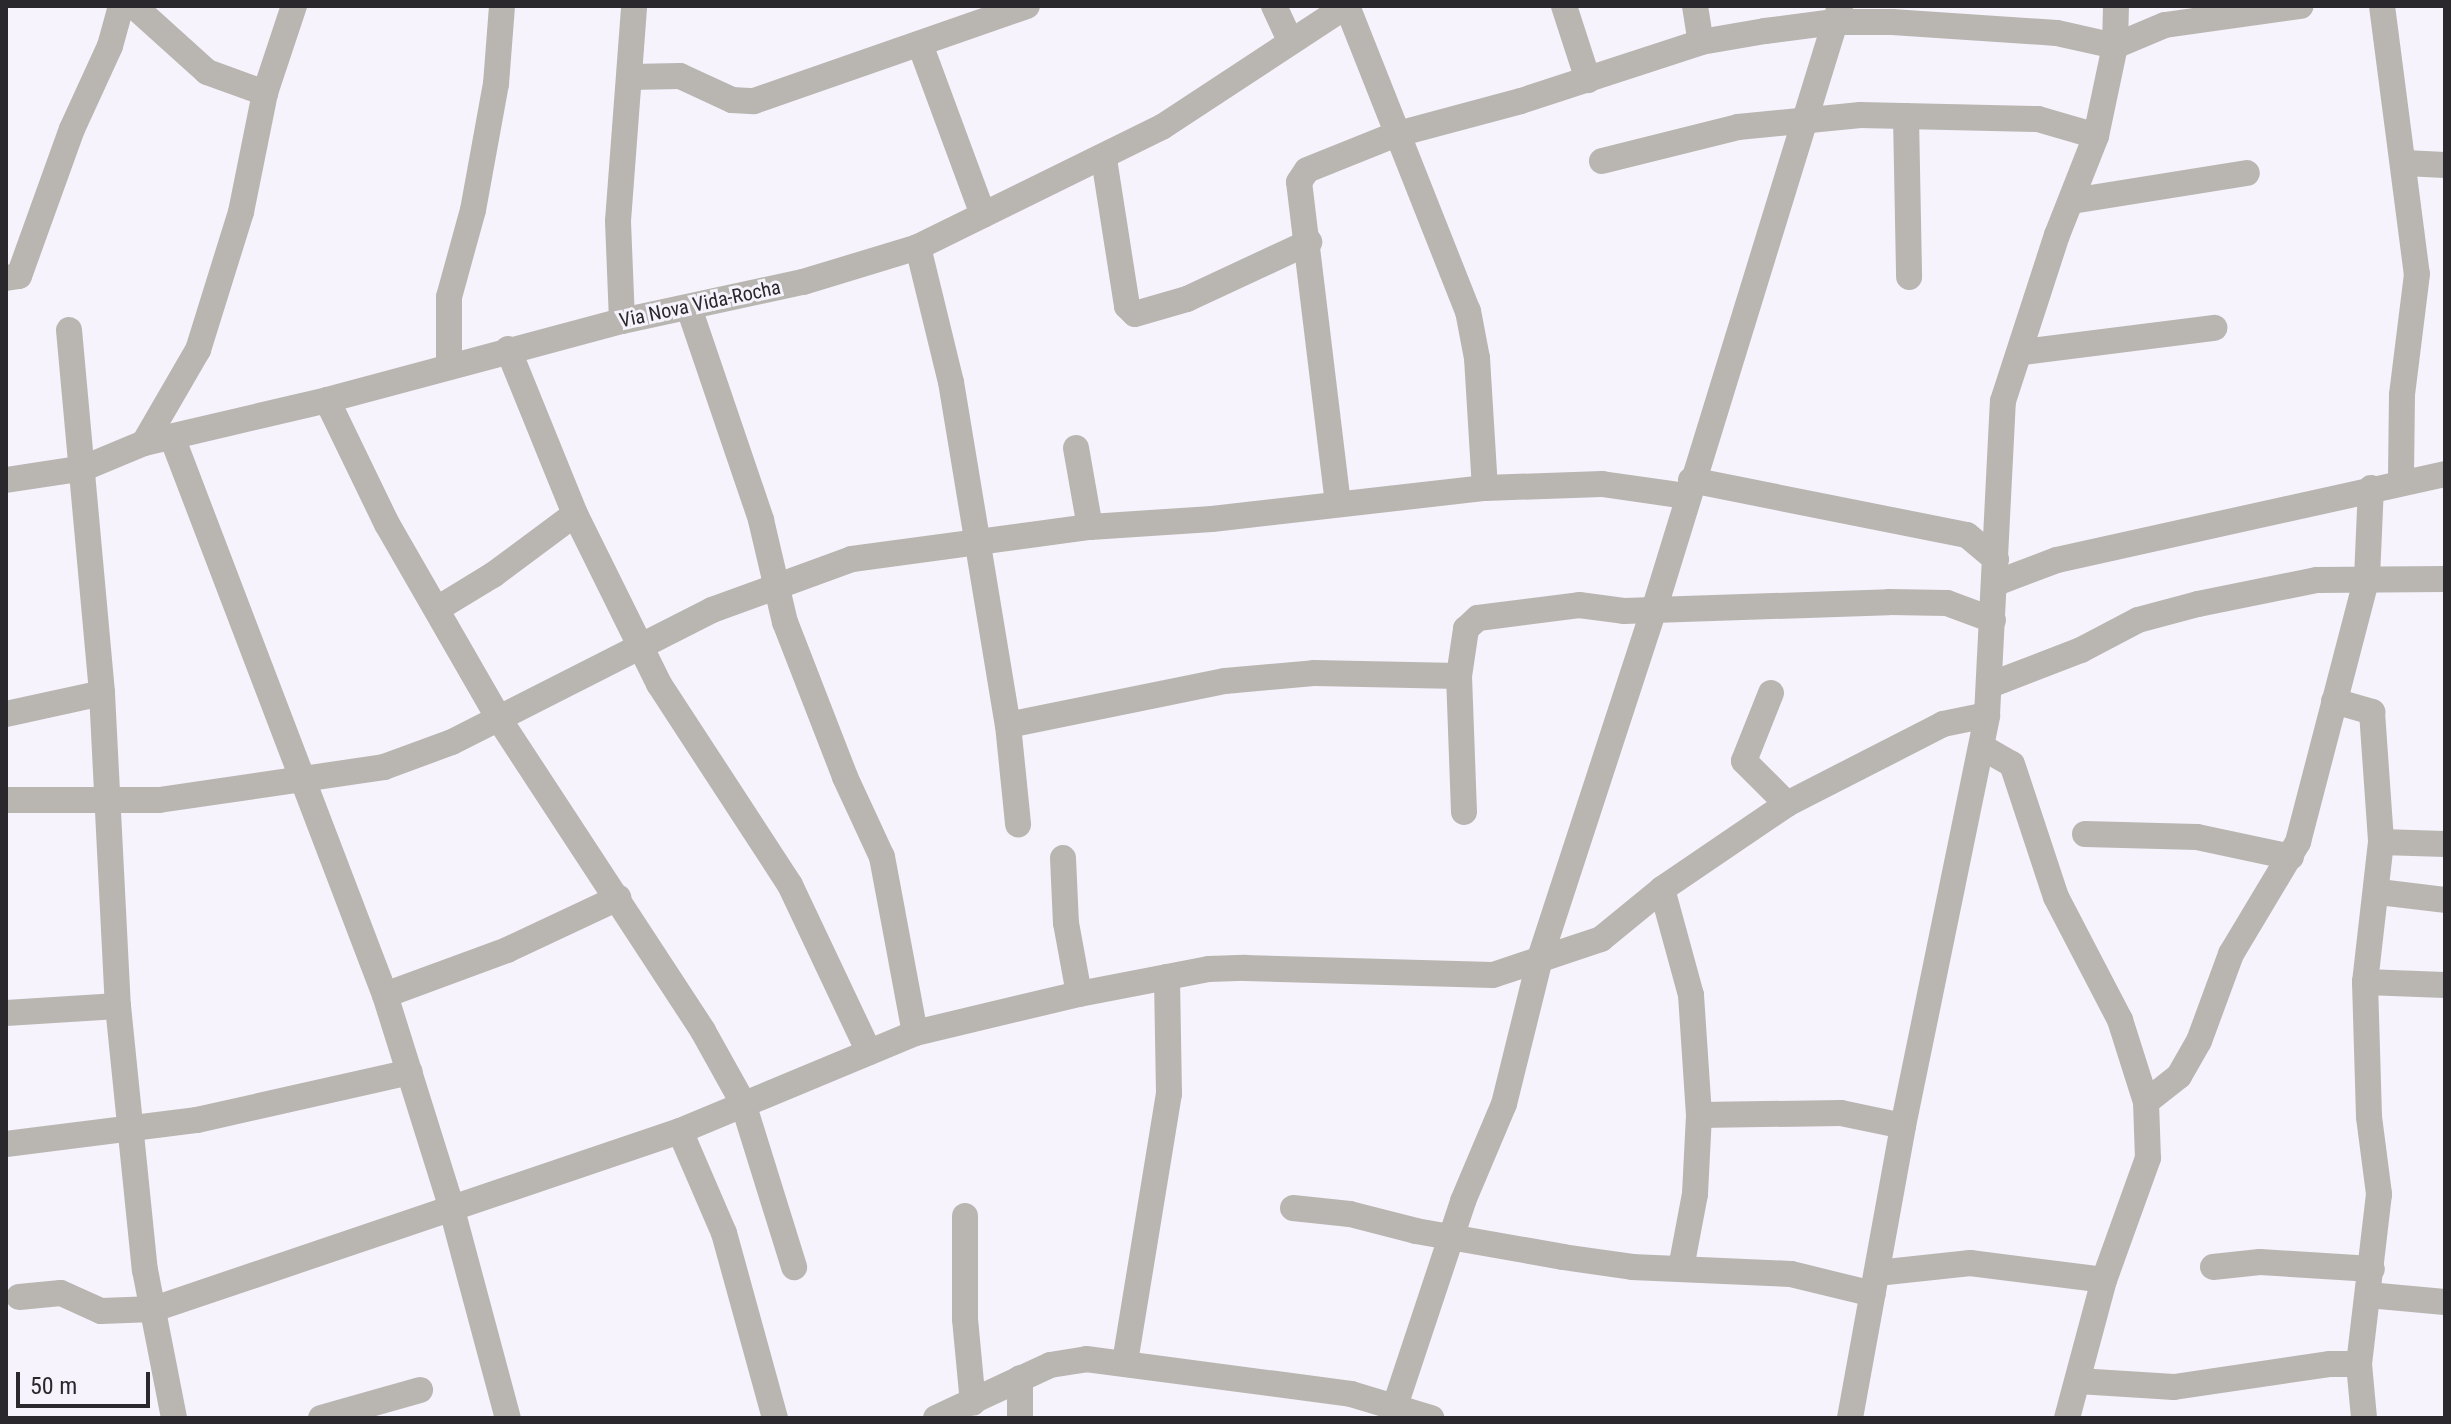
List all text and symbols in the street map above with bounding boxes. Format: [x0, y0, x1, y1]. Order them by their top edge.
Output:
street label: Via Nova Vida-Rocha [617, 275, 783, 333]
scale bar [20, 1356, 154, 1406]
text: 50 m [30, 1372, 77, 1400]

